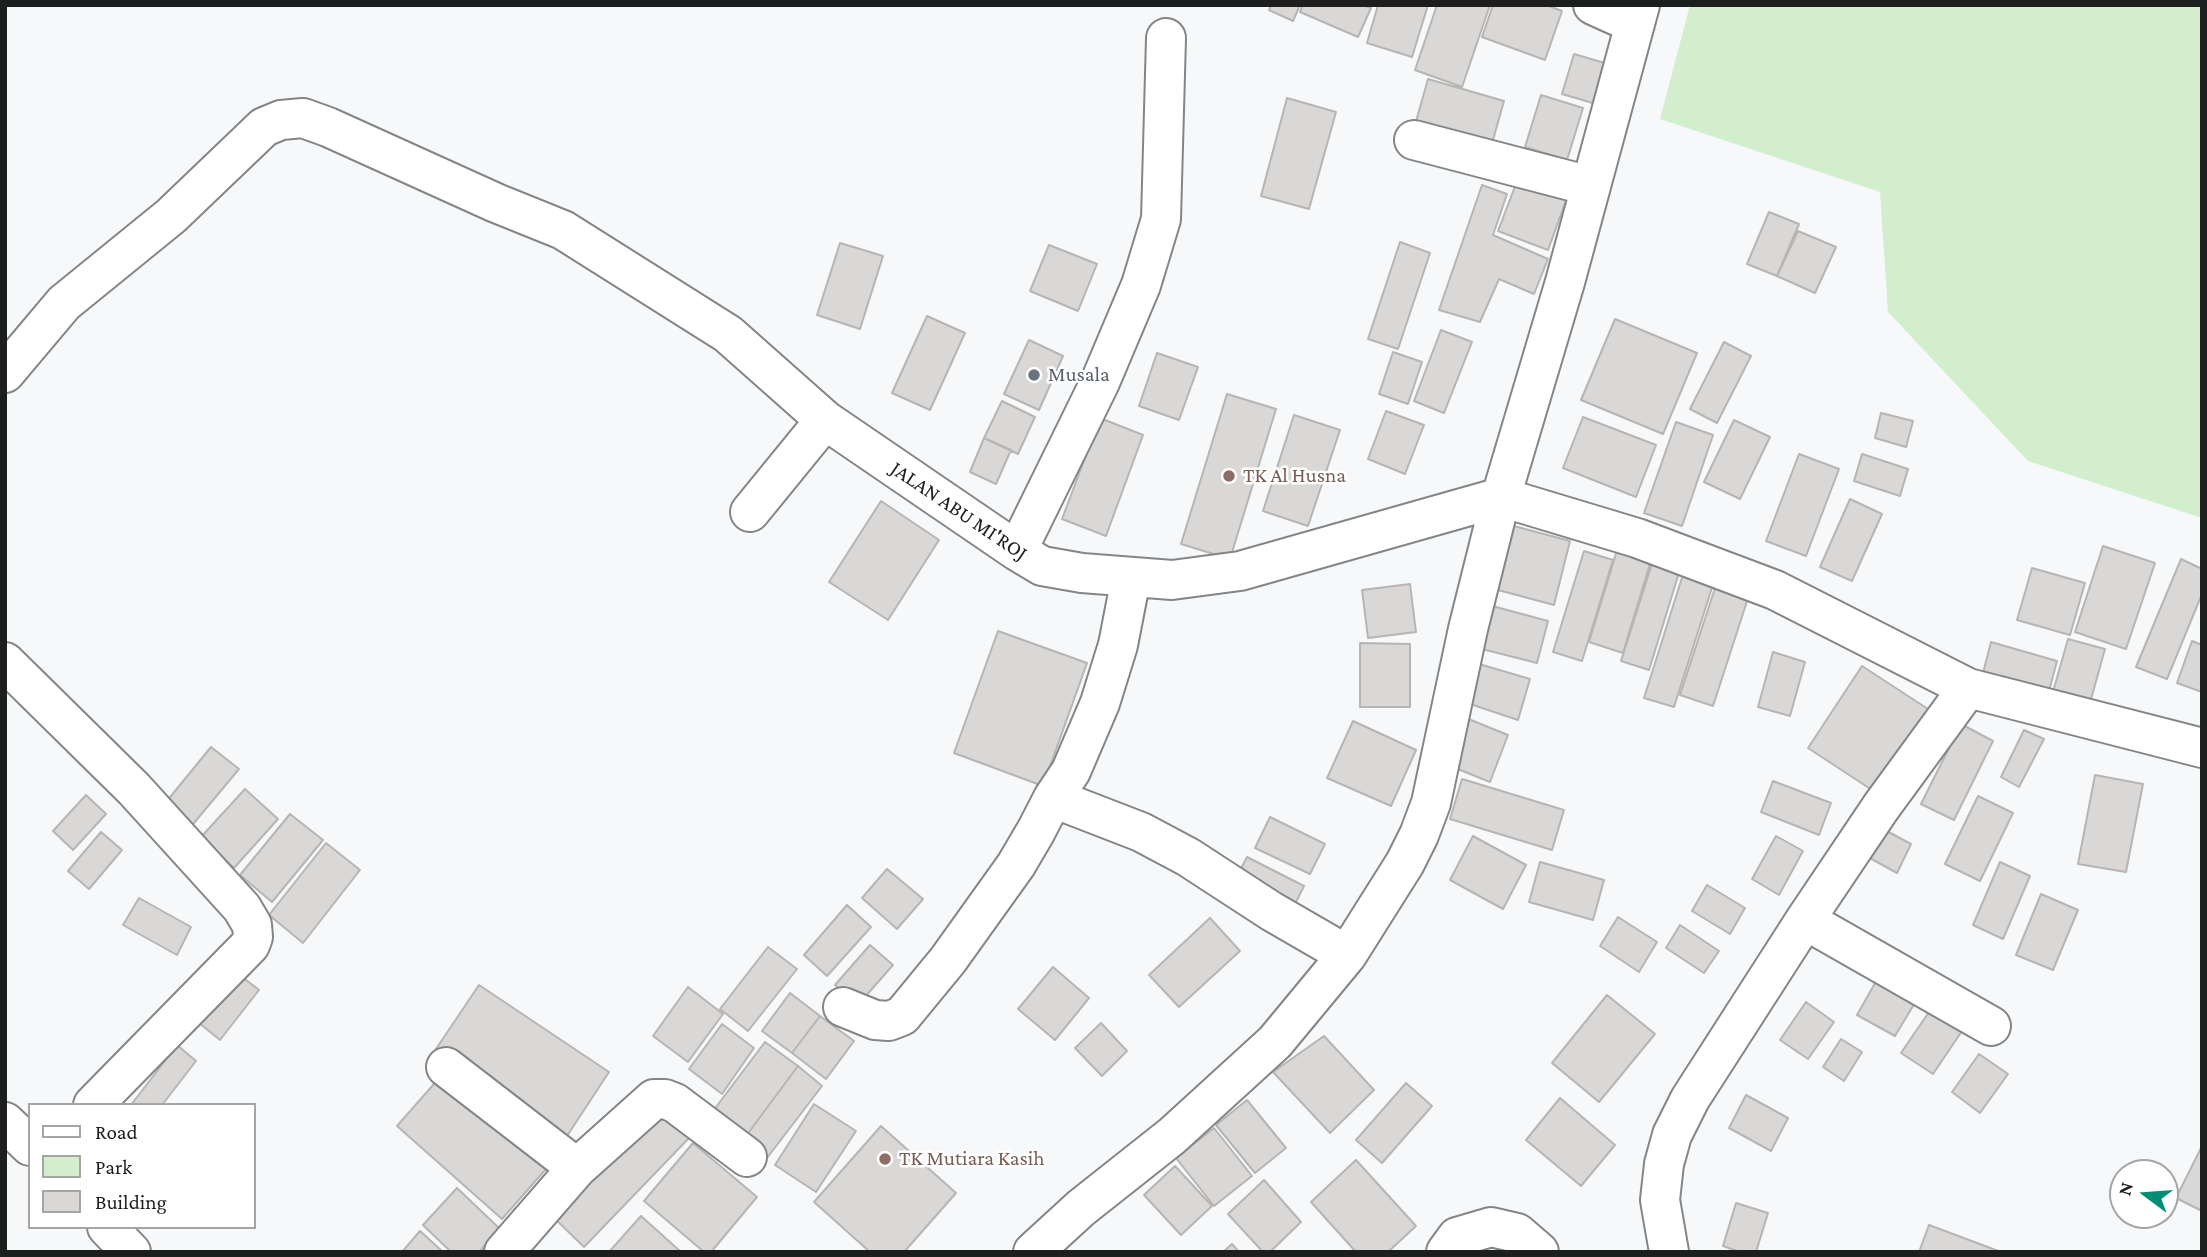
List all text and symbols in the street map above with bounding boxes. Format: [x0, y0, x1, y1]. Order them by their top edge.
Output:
place label: Musala [1048, 362, 1110, 388]
marker: Musala [1026, 367, 1042, 383]
street label: JALAN ABU MI'ROJ [886, 456, 1032, 566]
place label: TK Al Husna [1243, 463, 1346, 489]
marker: TK Al Husna [1221, 468, 1237, 484]
legend [28, 1103, 256, 1229]
text: Road [95, 1120, 138, 1144]
place label: TK Mutiara Kasih [899, 1146, 1044, 1172]
marker: TK Mutiara Kasih [877, 1151, 893, 1167]
text: Park [95, 1155, 132, 1179]
north arrow [2109, 1159, 2179, 1229]
text: N [2113, 1180, 2137, 1198]
text: Building [95, 1190, 167, 1214]

